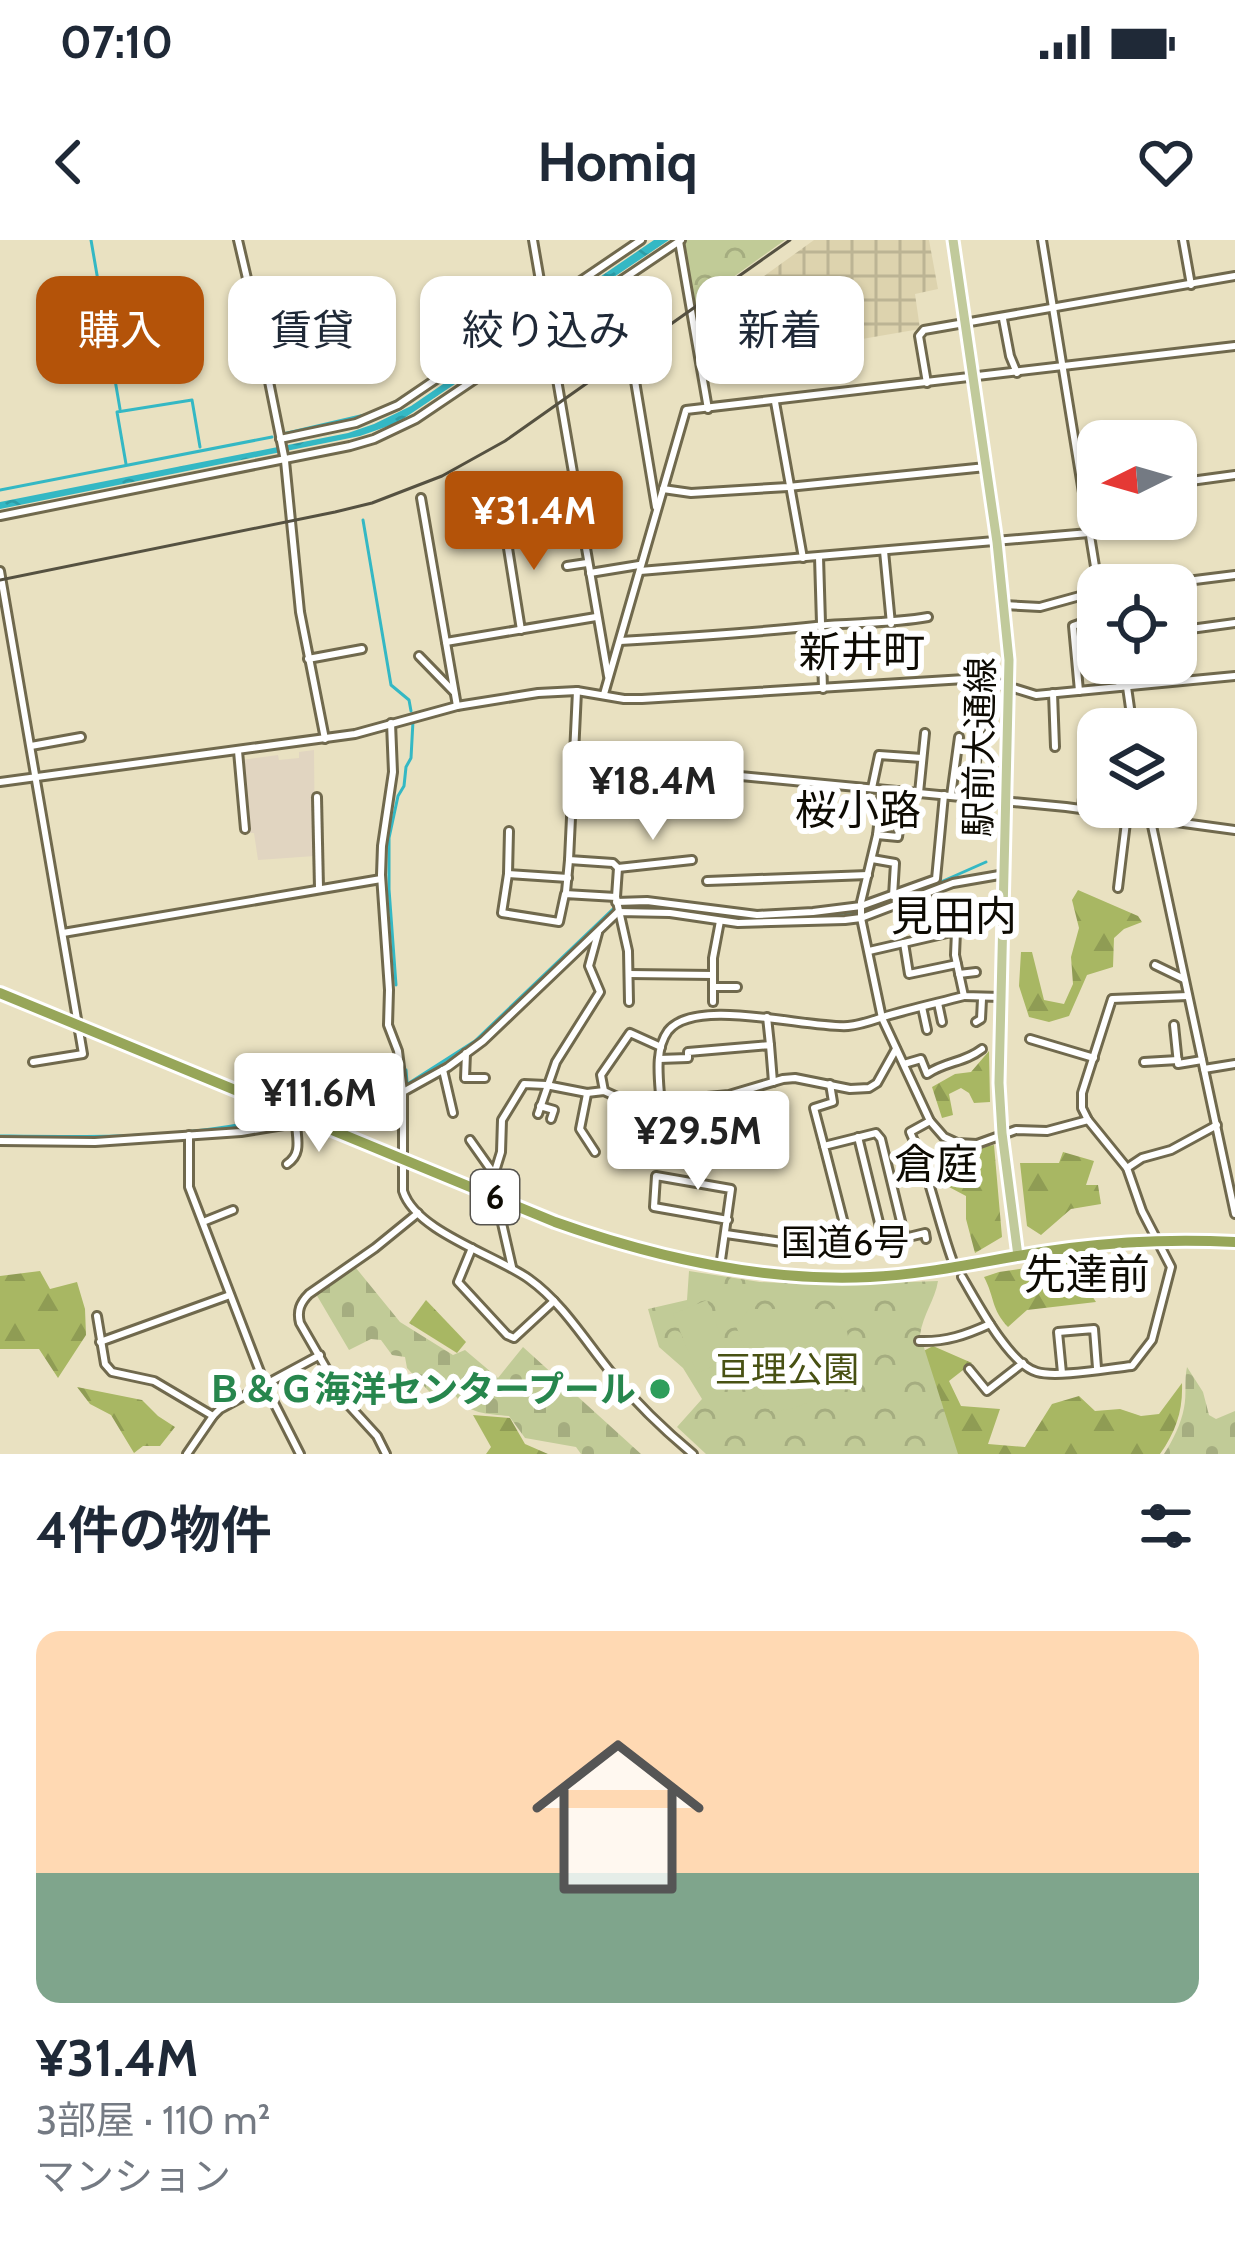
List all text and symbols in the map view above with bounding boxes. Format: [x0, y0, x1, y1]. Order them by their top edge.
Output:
text: 07:10 [60, 15, 173, 69]
icon: back [36, 129, 102, 195]
text: Homiq [537, 129, 698, 195]
icon: heart [1133, 129, 1199, 195]
chip: 購入 [36, 276, 204, 384]
chip: 賃貸 [228, 276, 396, 384]
chip: 絞り込み [420, 276, 672, 384]
chip: 新着 [696, 276, 864, 384]
north arrow [1077, 420, 1197, 540]
map controls [1077, 420, 1197, 828]
pin: ¥31.4M [436, 471, 632, 573]
text: ¥31.4M [472, 486, 596, 534]
button: locate [1077, 564, 1197, 684]
district label: 新井町 [799, 626, 925, 678]
street label: 駅前大通線 [955, 657, 1003, 837]
button: layers [1077, 708, 1197, 828]
pin: ¥18.4M [555, 741, 751, 843]
text: ¥18.4M [590, 756, 716, 804]
district label: 桜小路 [795, 784, 921, 836]
district label: 見田内 [891, 890, 1017, 942]
pin: ¥11.6M [221, 1053, 417, 1155]
text: ¥11.6M [261, 1068, 377, 1116]
pin: ¥29.5M [600, 1091, 796, 1193]
text: ¥29.5M [634, 1106, 762, 1154]
district label: 倉庭 [894, 1138, 978, 1190]
road number: 6 [471, 1170, 519, 1224]
street label: 国道6号 [781, 1220, 909, 1264]
district label: 先達前 [1024, 1248, 1150, 1300]
park label: 亘理公園 [715, 1347, 859, 1391]
place label: Ｂ＆Ｇ海洋センタープール [206, 1367, 636, 1411]
marker: Ｂ＆Ｇ海洋センタープール [647, 1376, 673, 1402]
icon: filters [1133, 1493, 1199, 1559]
text: 4件の物件 [36, 1499, 272, 1561]
icon: home [510, 1709, 726, 1925]
text: ¥31.4M [36, 2027, 199, 2089]
text: 3部屋 · 110 m² [36, 2096, 271, 2144]
text: マンション [36, 2152, 231, 2200]

